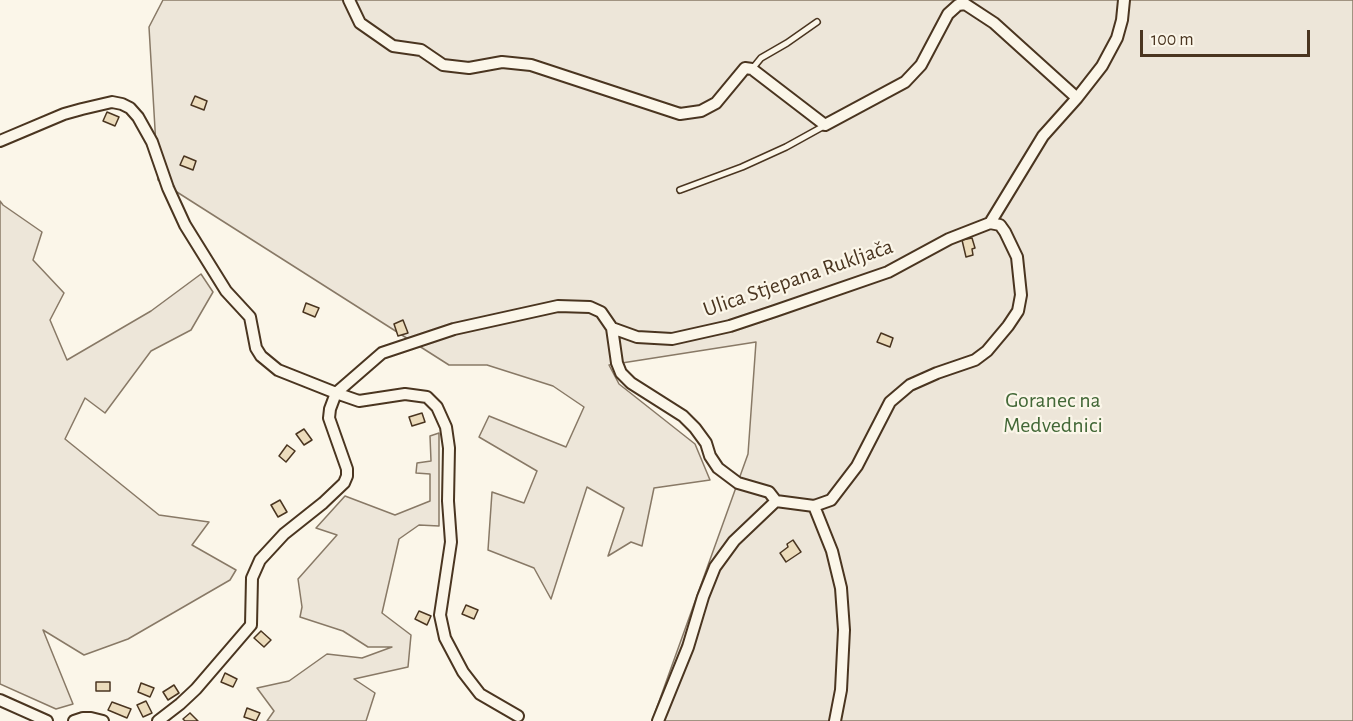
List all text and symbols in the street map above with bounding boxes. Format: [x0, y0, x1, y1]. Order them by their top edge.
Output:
scale bar [1143, 18, 1312, 56]
text: 100 m [1151, 31, 1194, 49]
street label: Ulica Stjepana Rukljača [700, 233, 896, 323]
park label: Goranec na Medvednici [1003, 387, 1103, 439]

